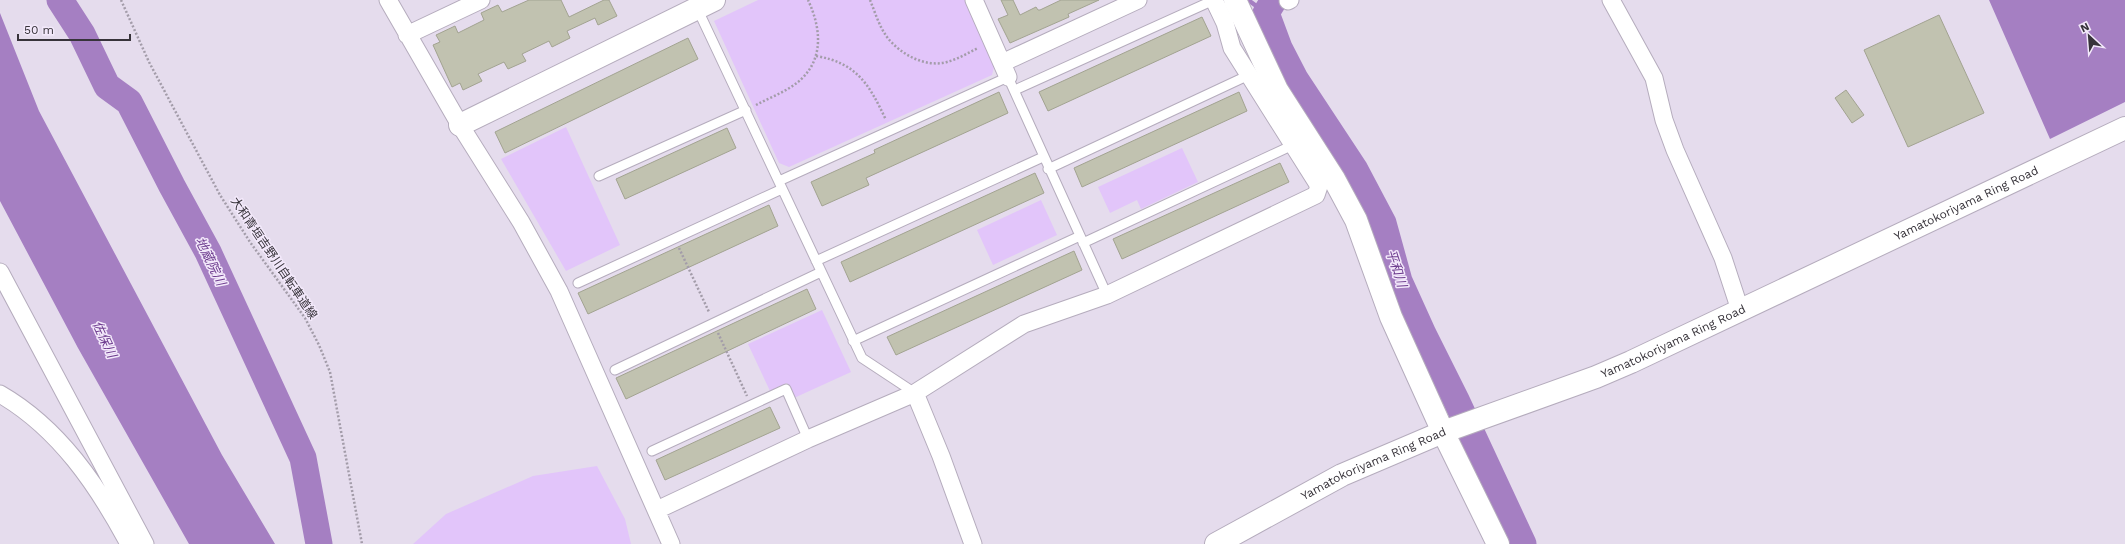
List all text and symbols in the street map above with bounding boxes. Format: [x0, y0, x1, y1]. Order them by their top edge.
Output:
scale bar [18, 16, 130, 42]
north arrow [2069, 16, 2109, 56]
text: N [2078, 20, 2091, 35]
text: 50 m [24, 23, 54, 37]
street label: Yamatokoriyama Ring Road [1892, 163, 2041, 243]
street label: 大和青垣吉野川自転車道線 [228, 194, 320, 322]
water label: 地蔵院川 [192, 235, 230, 290]
water label: 平和川 [1383, 247, 1410, 291]
street label: Yamatokoriyama Ring Road [1599, 302, 1748, 381]
water label: 佐保川 [90, 318, 120, 362]
street label: Yamatokoriyama Ring Road [1299, 425, 1448, 503]

